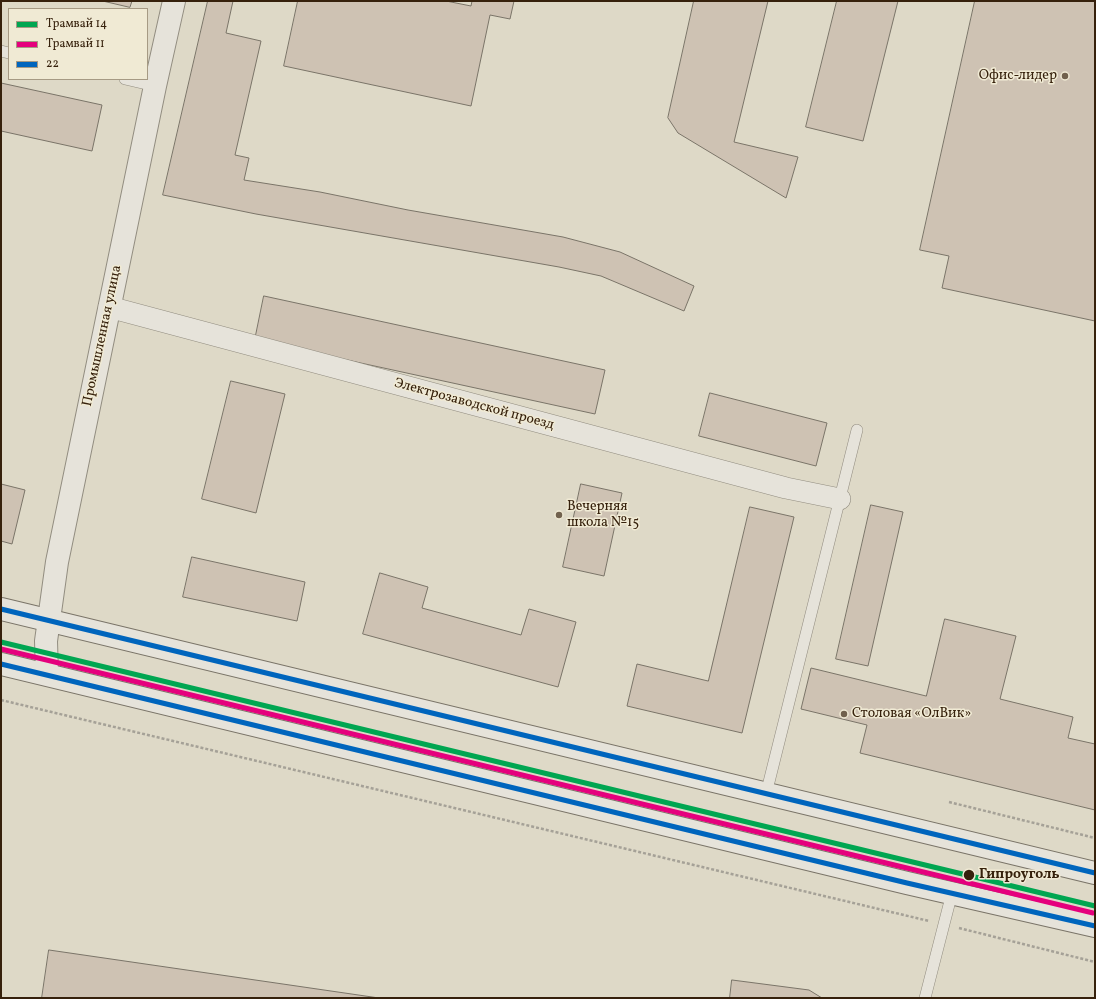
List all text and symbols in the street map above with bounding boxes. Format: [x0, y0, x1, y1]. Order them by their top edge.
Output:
legend [8, 8, 148, 80]
text: Трамвай 14 [46, 16, 107, 32]
text: Трамвай 11 [46, 36, 105, 52]
text: 22 [46, 56, 59, 72]
place label: Офис-лидер [979, 68, 1057, 84]
marker: Офис-лидер [1060, 71, 1070, 81]
street label: Промышленная улица [80, 264, 126, 408]
street label: Электрозаводской проезд [392, 376, 556, 434]
place label: Вечерняя школа №15 [567, 499, 639, 532]
marker: Вечерняя школа №15 [554, 510, 564, 520]
place label: Столовая «ОлВик» [852, 706, 971, 722]
marker: Столовая «ОлВик» [839, 709, 849, 719]
place label: Гипроуголь [979, 867, 1059, 883]
marker: Гипроуголь [962, 868, 976, 882]

